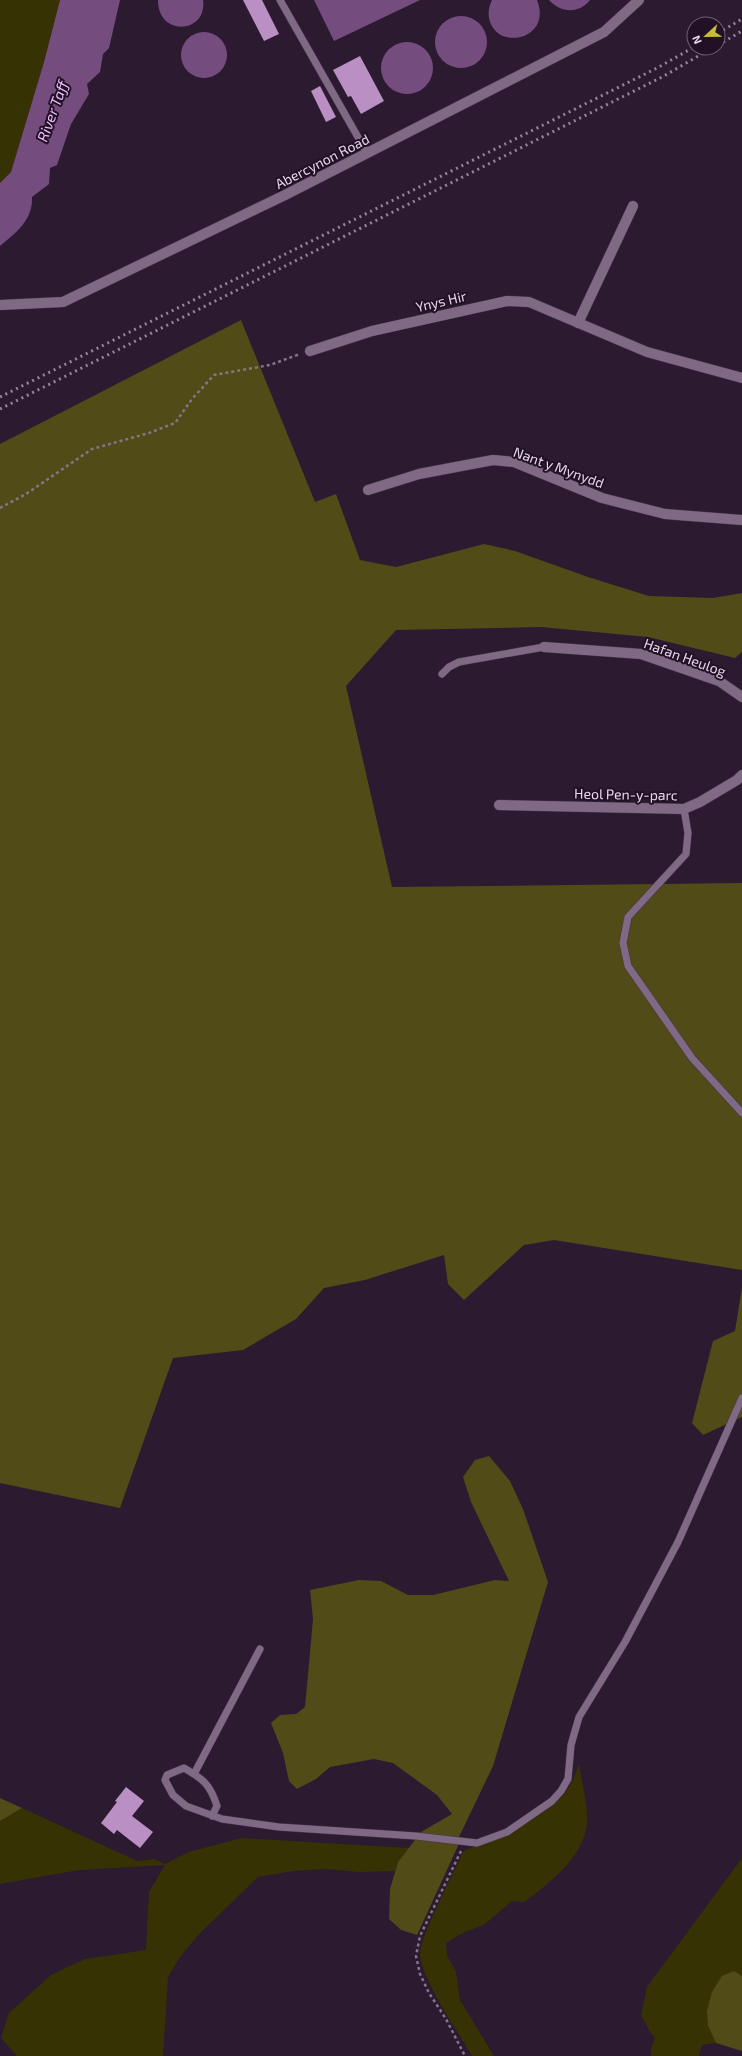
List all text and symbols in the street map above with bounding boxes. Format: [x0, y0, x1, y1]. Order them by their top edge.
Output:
north arrow [686, 16, 726, 56]
text: N [689, 34, 704, 46]
water label: River Taff [33, 77, 72, 144]
street label: Abercynon Road [272, 130, 372, 192]
street label: Ynys Hir [414, 287, 468, 315]
street label: Nant y Mynydd [511, 443, 607, 491]
street label: Hafan Heulog [642, 634, 729, 680]
street label: Heol Pen-y-parc [574, 785, 678, 803]

